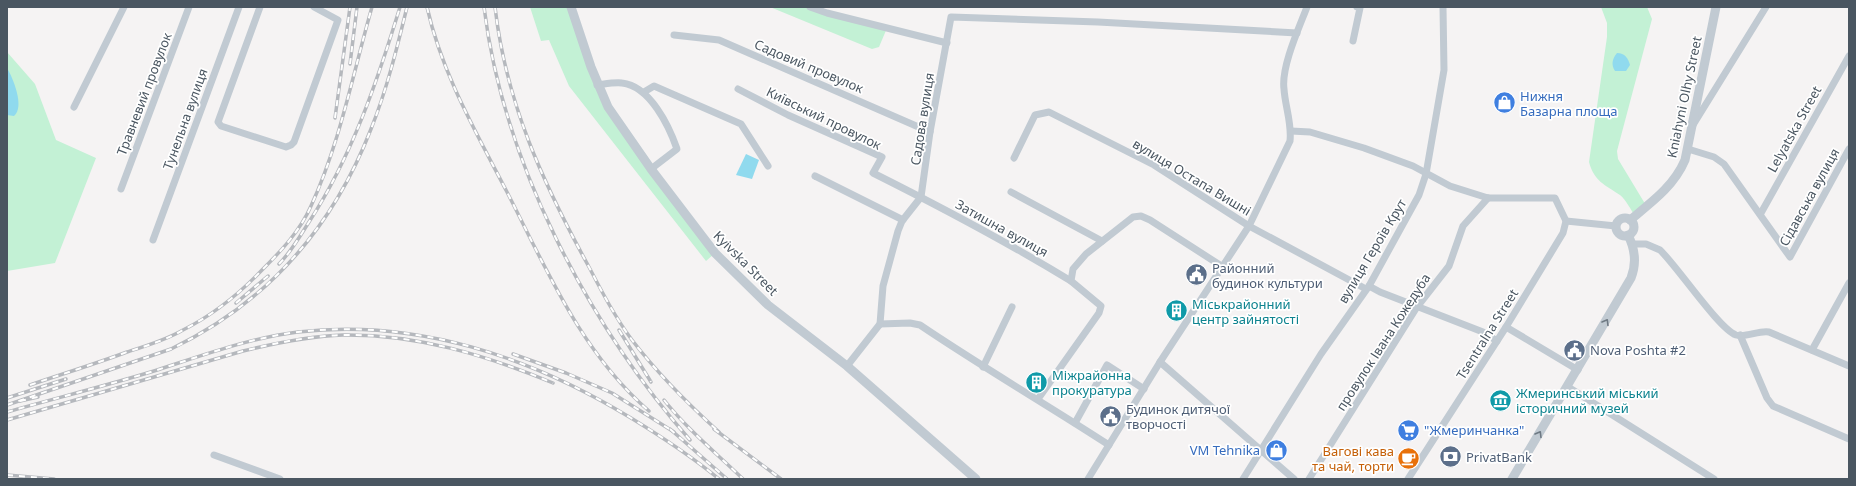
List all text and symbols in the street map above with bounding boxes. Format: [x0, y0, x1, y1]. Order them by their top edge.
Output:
street label: Травневий провулок [112, 30, 176, 158]
street label: Kniahyni Olhy Street [1662, 34, 1706, 160]
street label: Садовий провулок [752, 35, 866, 97]
street label: Тунельна вулиця [158, 66, 212, 172]
street label: Садова вулиця [906, 71, 938, 167]
street label: Київський провулок [764, 82, 885, 154]
street label: Lelyatska Street [1763, 82, 1825, 175]
place label: Нижня Базарна площа [1520, 87, 1617, 120]
shop icon: Нижня Базарна площа [1492, 90, 1518, 116]
street label: вулиця Остапа Вишні [1129, 134, 1255, 220]
street label: Сідавська вулиця [1775, 145, 1843, 249]
street label: Затишна вулиця [952, 195, 1052, 261]
street label: вулиця Героїв Крут [1334, 195, 1410, 307]
street label: Kyivska Street [710, 227, 783, 300]
place label: Районний будинок культури [1212, 259, 1323, 292]
public building icon: Районний будинок культури [1183, 262, 1209, 288]
street label: провулок Івана Кожедуба [1332, 270, 1434, 414]
street label: Tsentralna Street [1452, 285, 1522, 383]
place label: Міськрайонний центр зайнятості [1192, 295, 1299, 328]
building icon: Міськрайонний центр зайнятості [1163, 298, 1189, 324]
one-way arrow [1601, 319, 1608, 326]
public building icon: Nova Poshta #2 [1561, 337, 1587, 363]
place label: Nova Poshta #2 [1590, 341, 1686, 359]
place label: Міжрайонна прокуратура [1052, 366, 1132, 399]
building icon: Міжрайонна прокуратура [1024, 369, 1050, 395]
place label: Жмеринський міський історичний музей [1516, 384, 1659, 417]
museum icon: Жмеринський міський історичний музей [1487, 387, 1513, 413]
place label: Будинок дитячої творчості [1126, 400, 1231, 433]
public building icon: Будинок дитячої творчості [1097, 403, 1123, 429]
supermarket icon: "Жмеринчанка" [1396, 417, 1422, 443]
place label: "Жмеринчанка" [1424, 421, 1524, 439]
one-way arrow [1535, 431, 1542, 438]
shop icon: VM Tehnika [1263, 437, 1289, 463]
place label: VM Tehnika [1190, 441, 1260, 459]
place label: Вагові кава та чай, торти [1312, 442, 1394, 475]
bank icon: PrivatBank [1437, 444, 1463, 470]
cafe icon: Вагові кава та чай, торти [1396, 445, 1422, 471]
place label: PrivatBank [1466, 448, 1532, 466]

